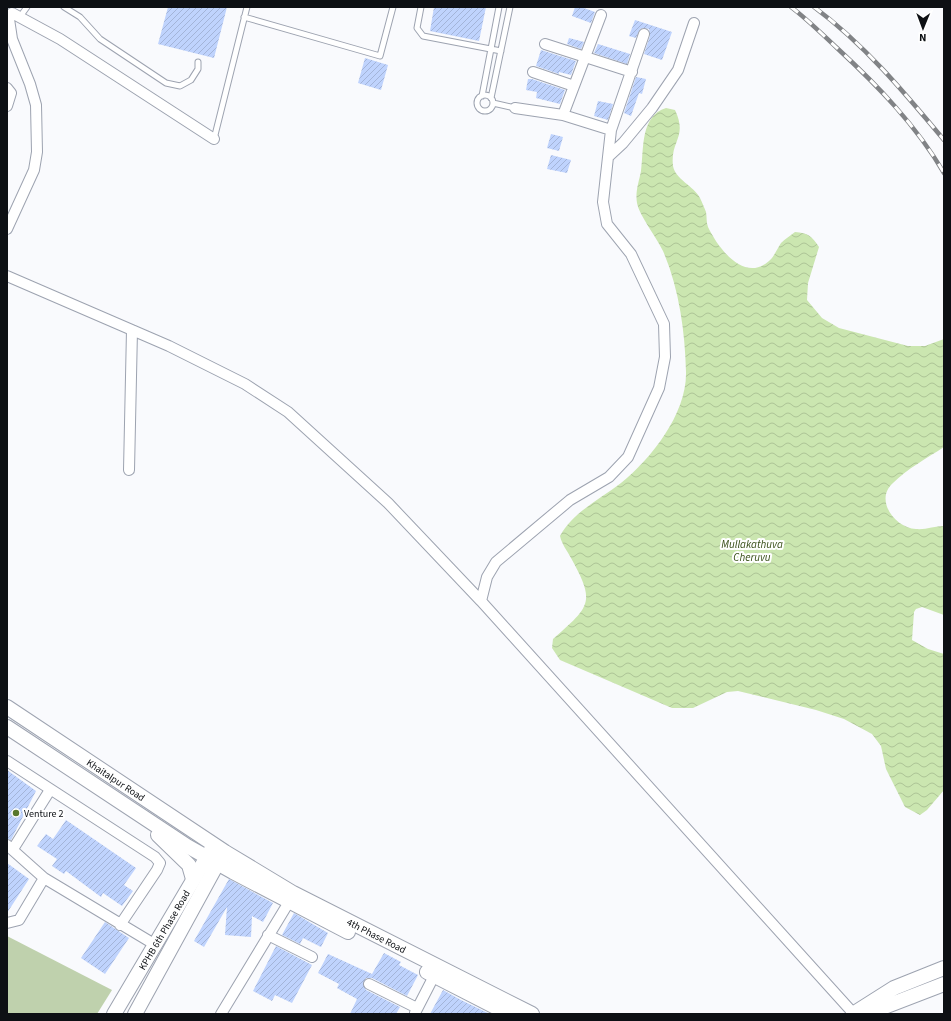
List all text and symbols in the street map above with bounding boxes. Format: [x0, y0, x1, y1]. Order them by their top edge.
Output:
north arrow [903, 8, 943, 48]
text: N [919, 30, 927, 45]
water label: Mullakathuva Cheruvu [721, 537, 783, 565]
street label: Khaitalpur Road [84, 756, 148, 805]
place label: Venture 2 [24, 807, 64, 821]
marker: Venture 2 [11, 808, 21, 818]
street label: KPHB 6th Phase Road [136, 888, 194, 973]
street label: 4th Phase Road [344, 915, 408, 957]

